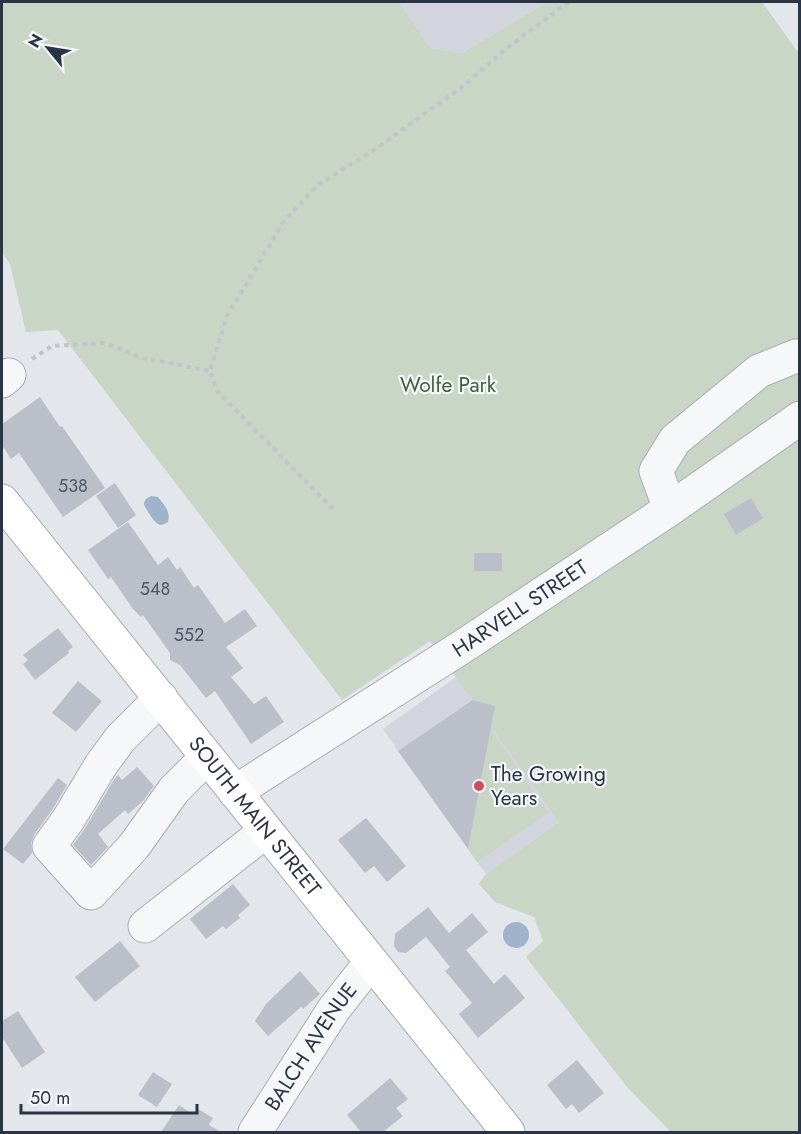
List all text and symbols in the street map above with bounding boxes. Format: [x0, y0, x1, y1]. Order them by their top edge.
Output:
north arrow [18, 18, 78, 78]
text: N [22, 29, 49, 52]
park label: Wolfe Park [400, 370, 497, 400]
house number: 538 [58, 473, 88, 499]
street label: HARVELL STREET [446, 552, 594, 664]
house number: 548 [140, 576, 170, 602]
house number: 552 [174, 622, 204, 648]
street label: SOUTH MAIN STREET [181, 730, 328, 903]
place label: The Growing Years [491, 759, 606, 813]
marker: The Growing Years [472, 779, 486, 793]
street label: BALCH AVENUE [258, 976, 364, 1117]
scale bar [21, 1077, 196, 1115]
text: 50 m [30, 1085, 70, 1111]

